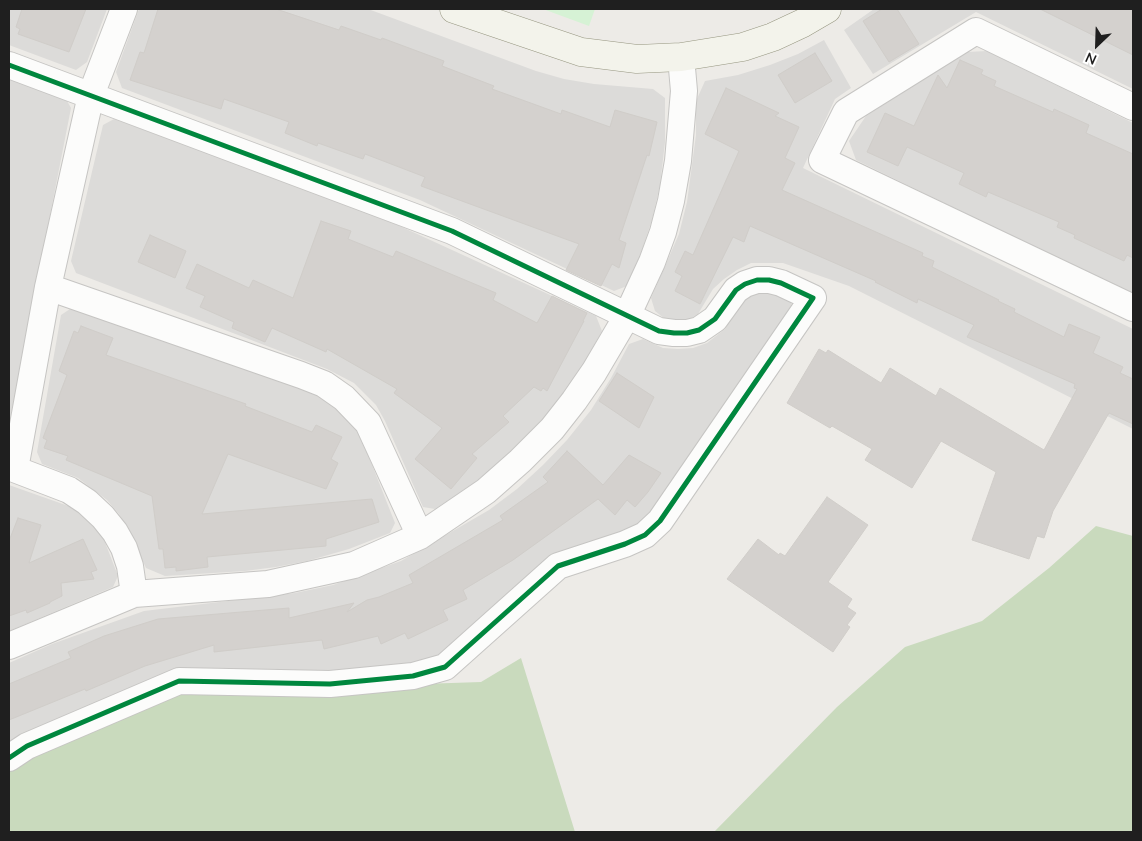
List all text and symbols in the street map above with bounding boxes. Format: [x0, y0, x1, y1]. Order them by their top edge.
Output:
north arrow [1072, 20, 1122, 70]
text: N [1082, 48, 1099, 69]

